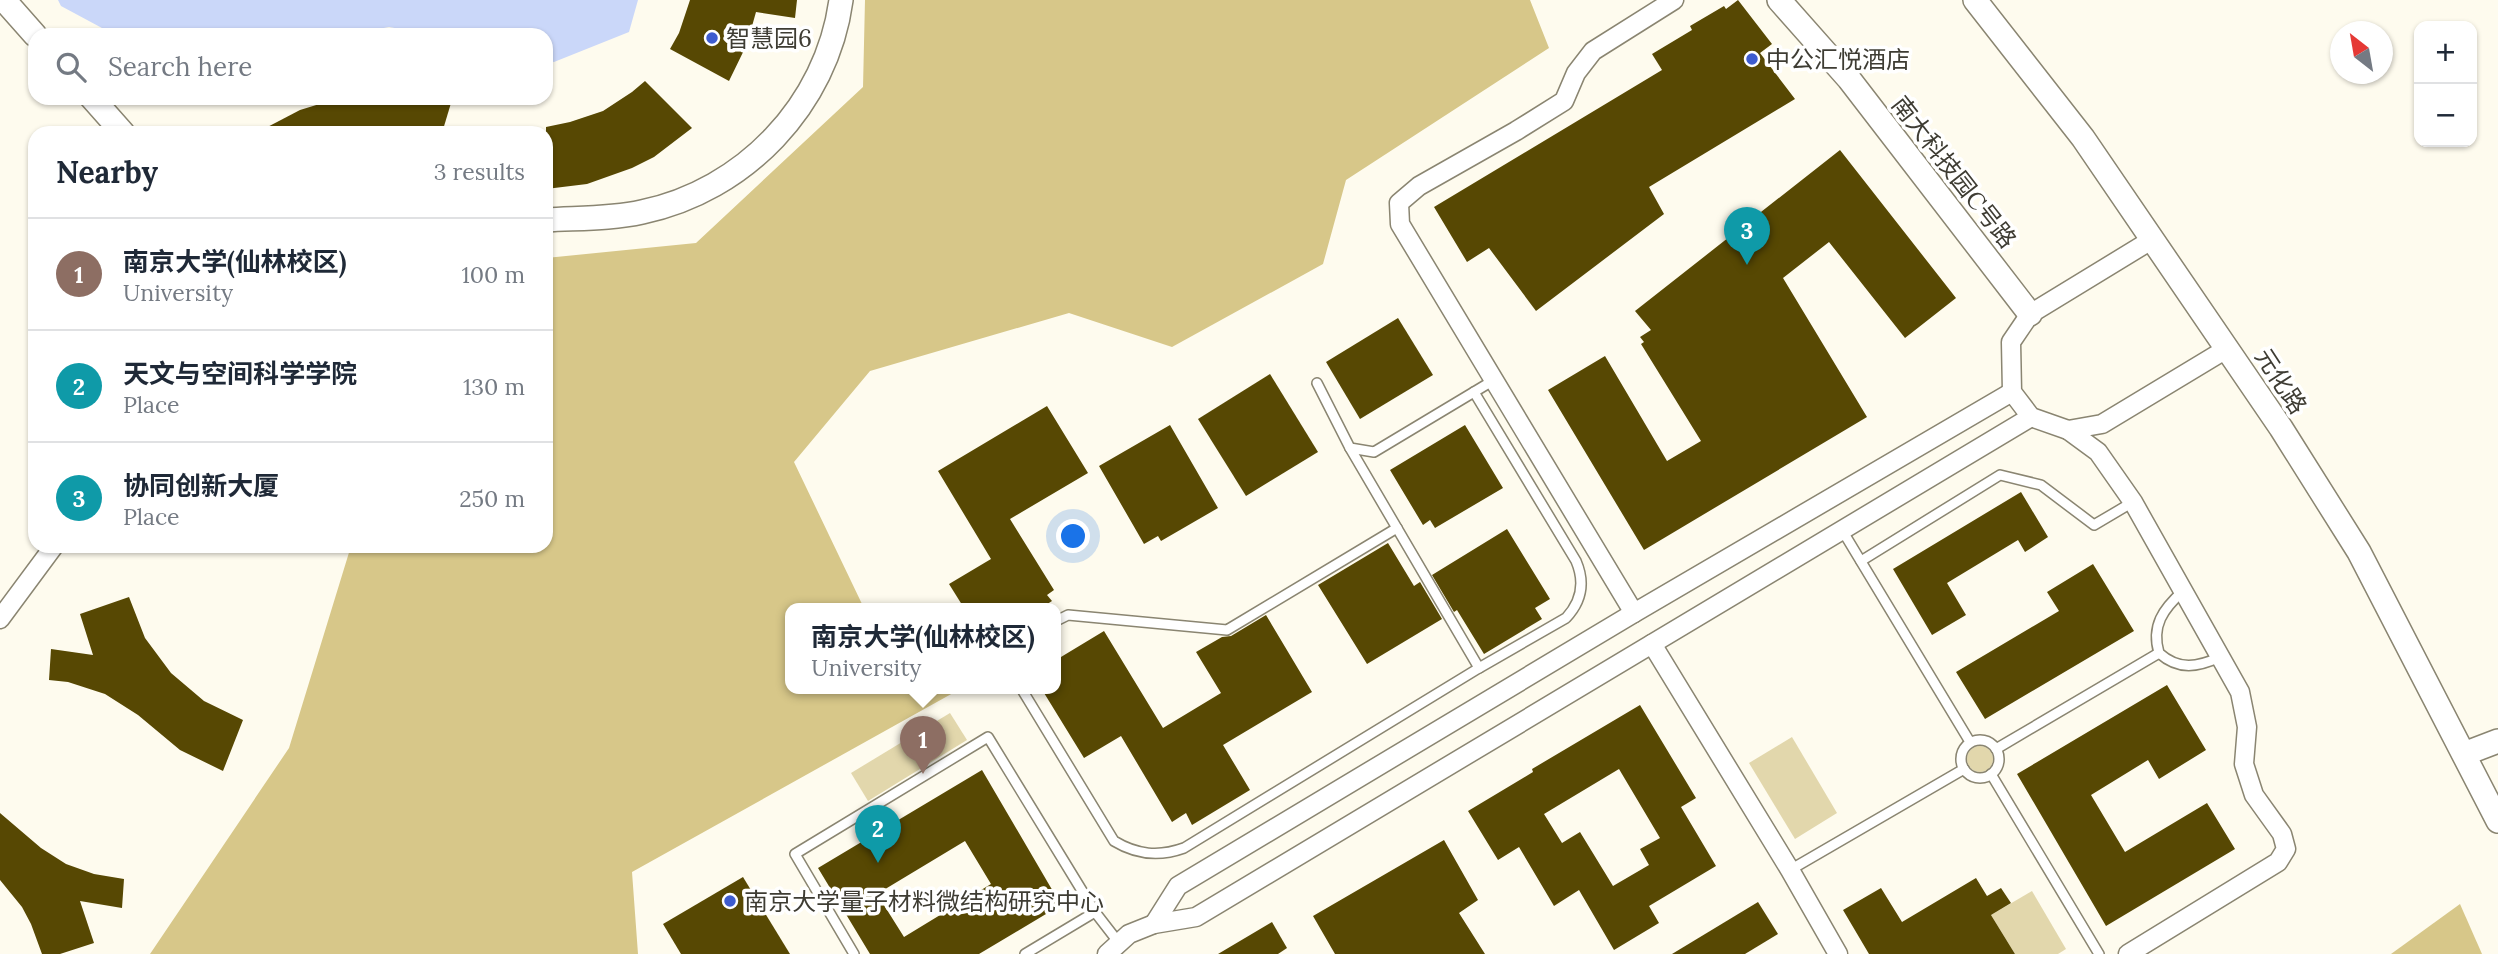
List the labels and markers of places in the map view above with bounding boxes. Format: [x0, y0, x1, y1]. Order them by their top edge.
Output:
place label: 智慧园6 [726, 23, 812, 54]
marker: 智慧园6 [704, 30, 720, 46]
place label: 中公汇悦酒店 [1766, 44, 1910, 75]
marker: 中公汇悦酒店 [1744, 51, 1760, 67]
pin: 3 [1724, 207, 1770, 265]
pin: 1 [900, 716, 946, 774]
pin: 2 [855, 805, 901, 863]
place label: 南京大学量子材料微结构研究中心 [744, 886, 1104, 917]
marker: 南京大学量子材料微结构研究中心 [722, 893, 738, 909]

